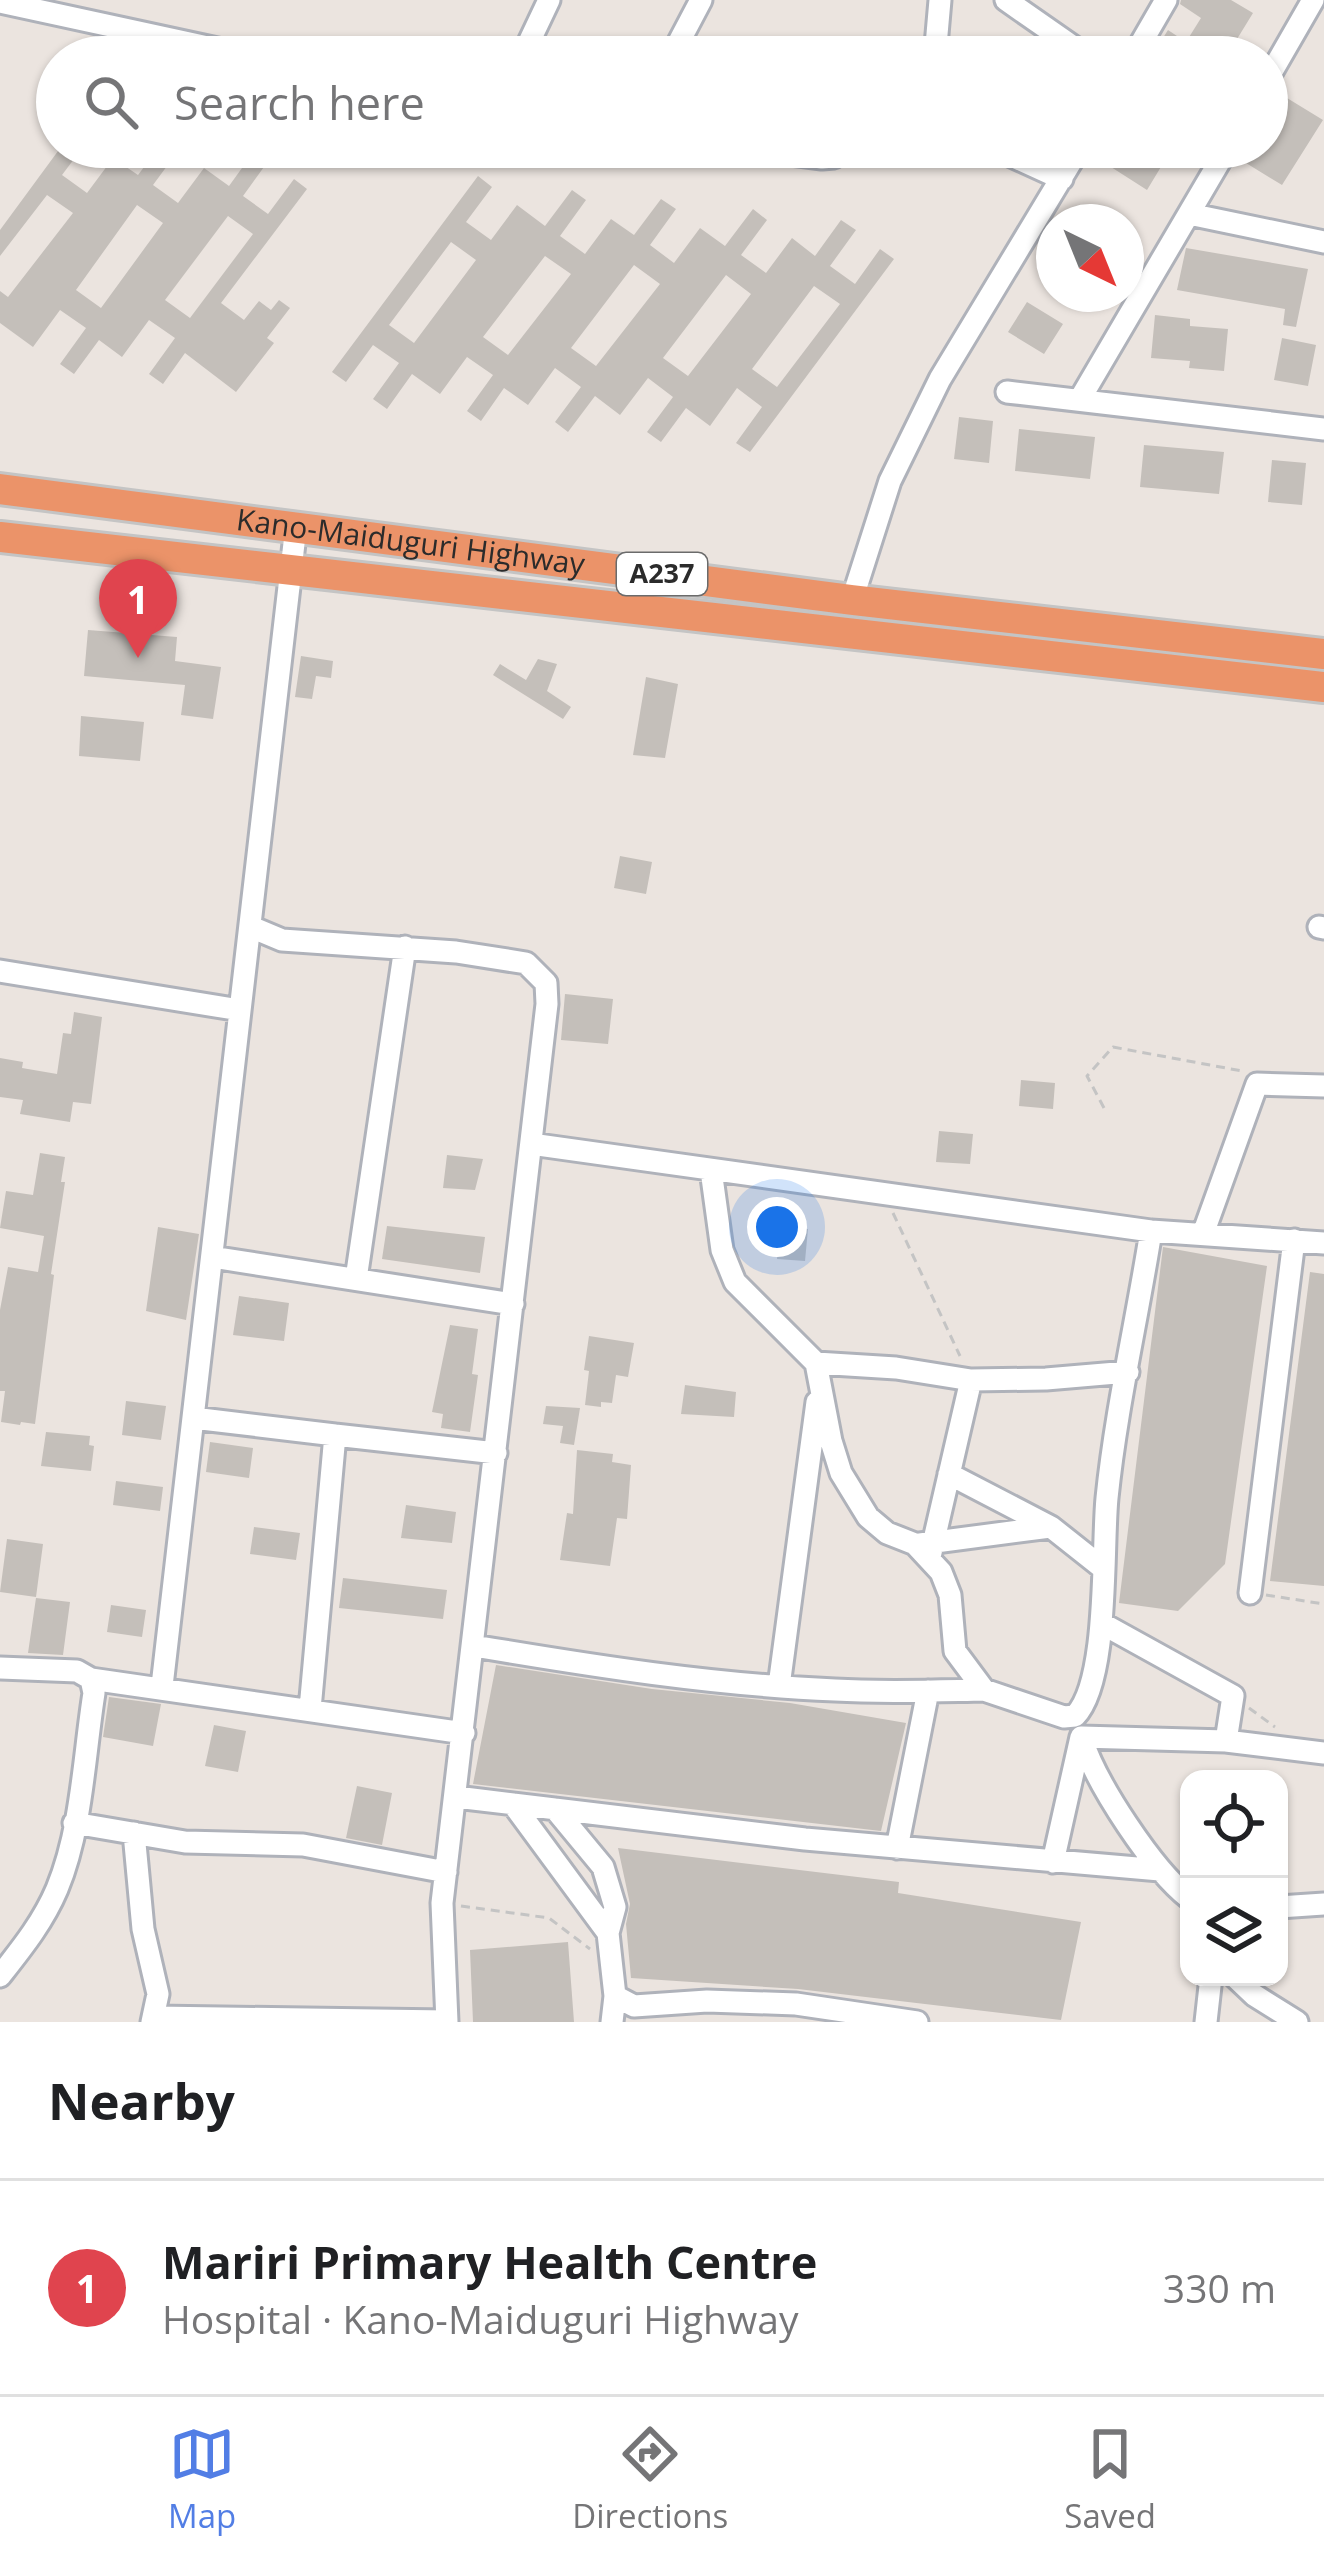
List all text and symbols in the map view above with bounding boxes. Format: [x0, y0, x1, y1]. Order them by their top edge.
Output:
search box [36, 36, 1288, 168]
icon: search [78, 69, 144, 135]
text: Search here [174, 72, 425, 133]
north arrow [1036, 204, 1144, 312]
street label: Kano-Maiduguri Highway [234, 498, 588, 584]
road number: A237 [617, 553, 707, 595]
pin: 1 [99, 559, 177, 658]
your location [747, 1197, 807, 1257]
map controls [1180, 1770, 1288, 1986]
button: locate [1180, 1770, 1288, 1878]
button: layers [1180, 1878, 1288, 1986]
text: Nearby [48, 2065, 235, 2135]
text: Mariri Primary Health Centre [162, 2231, 817, 2292]
text: 1 [76, 2261, 98, 2314]
text: 330 m [1163, 2261, 1276, 2314]
text: Hospital · Kano-Maiduguri Highway [162, 2292, 798, 2345]
tab: Map [168, 2421, 236, 2538]
tab: Directions [572, 2421, 728, 2538]
tab: Saved [1064, 2421, 1156, 2538]

